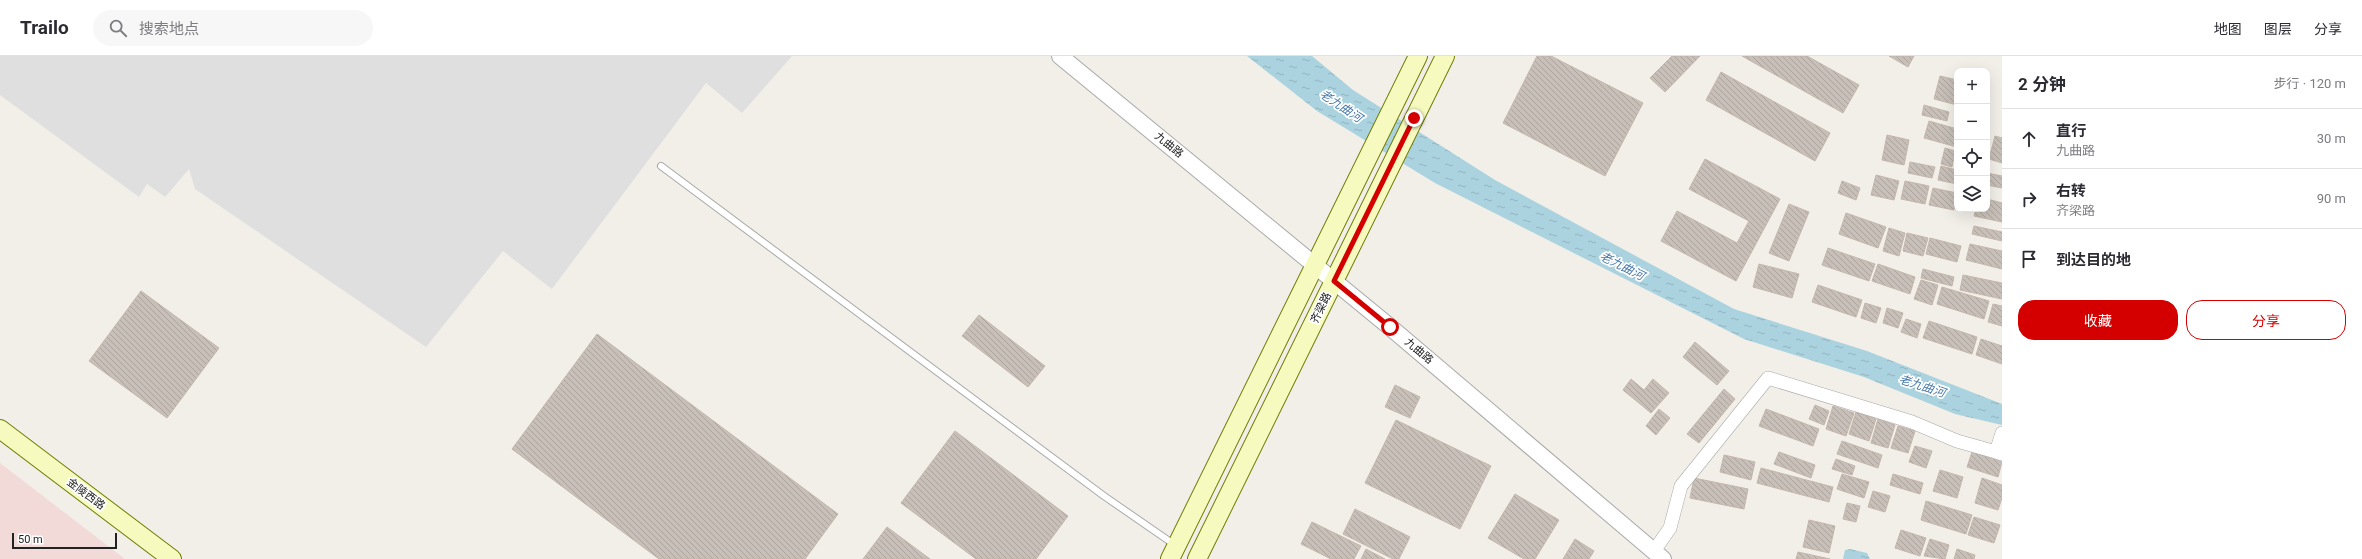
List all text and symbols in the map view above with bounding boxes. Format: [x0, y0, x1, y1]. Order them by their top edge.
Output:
search box [93, 10, 373, 46]
text: Trailo [20, 16, 69, 39]
icon: search [107, 17, 129, 39]
text: 搜索地点 [139, 20, 199, 38]
text: 地图 [2214, 21, 2242, 37]
text: 图层 [2264, 21, 2292, 37]
text: 分享 [2314, 21, 2342, 37]
map controls [1954, 68, 1990, 212]
button: + [1954, 68, 1990, 104]
text: 2 分钟 [2018, 74, 2066, 94]
text: 步行 · 120 m [2274, 76, 2346, 91]
water label: 老九曲河 [1317, 87, 1366, 126]
button: − [1954, 104, 1990, 140]
route end [1405, 109, 1423, 127]
text: 直行 [2056, 122, 2086, 140]
icon: ahead [2018, 128, 2040, 150]
street label: 九曲路 [1152, 130, 1186, 160]
text: 30 m [2317, 131, 2346, 146]
button: locate [1954, 140, 1990, 176]
text: 九曲路 [2056, 143, 2095, 158]
button: layers [1954, 176, 1990, 212]
text: 右转 [2056, 182, 2086, 200]
icon: right [2018, 188, 2040, 210]
text: 90 m [2317, 191, 2346, 206]
text: 齐梁路 [2056, 203, 2095, 218]
icon: arrive [2018, 248, 2040, 270]
water label: 老九曲河 [1597, 249, 1648, 284]
text: 到达目的地 [2056, 251, 2131, 269]
street label: 齐梁路 [1308, 290, 1334, 326]
button: 收藏 [2018, 300, 2178, 340]
button: 分享 [2186, 300, 2346, 340]
route start [1381, 318, 1399, 336]
street label: 九曲路 [1402, 335, 1436, 367]
water label: 老九曲河 [1897, 372, 1949, 401]
street label: 金陵西路 [65, 476, 107, 512]
scale bar [12, 531, 117, 550]
text: 50 m [18, 533, 43, 546]

